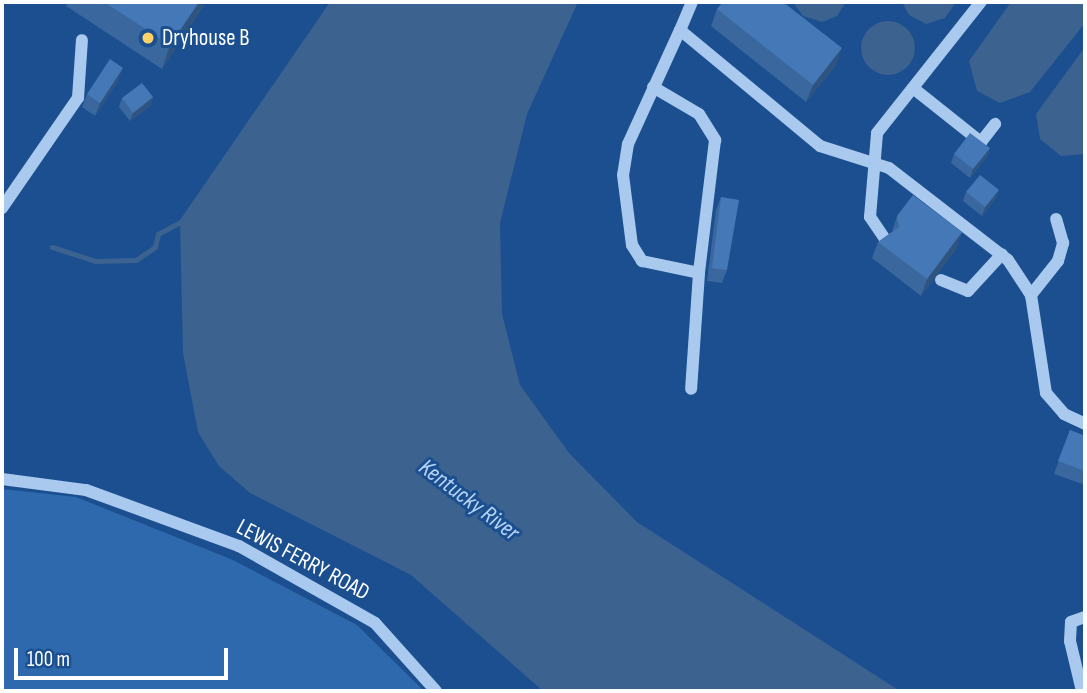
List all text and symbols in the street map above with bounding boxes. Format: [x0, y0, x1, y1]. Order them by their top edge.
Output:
place label: Dryhouse B [162, 24, 249, 52]
marker: Dryhouse B [140, 30, 156, 46]
water label: Kentucky River [413, 453, 525, 547]
street label: LEWIS FERRY ROAD [232, 513, 374, 607]
scale bar [18, 634, 231, 678]
text: 100 m [27, 647, 70, 672]

